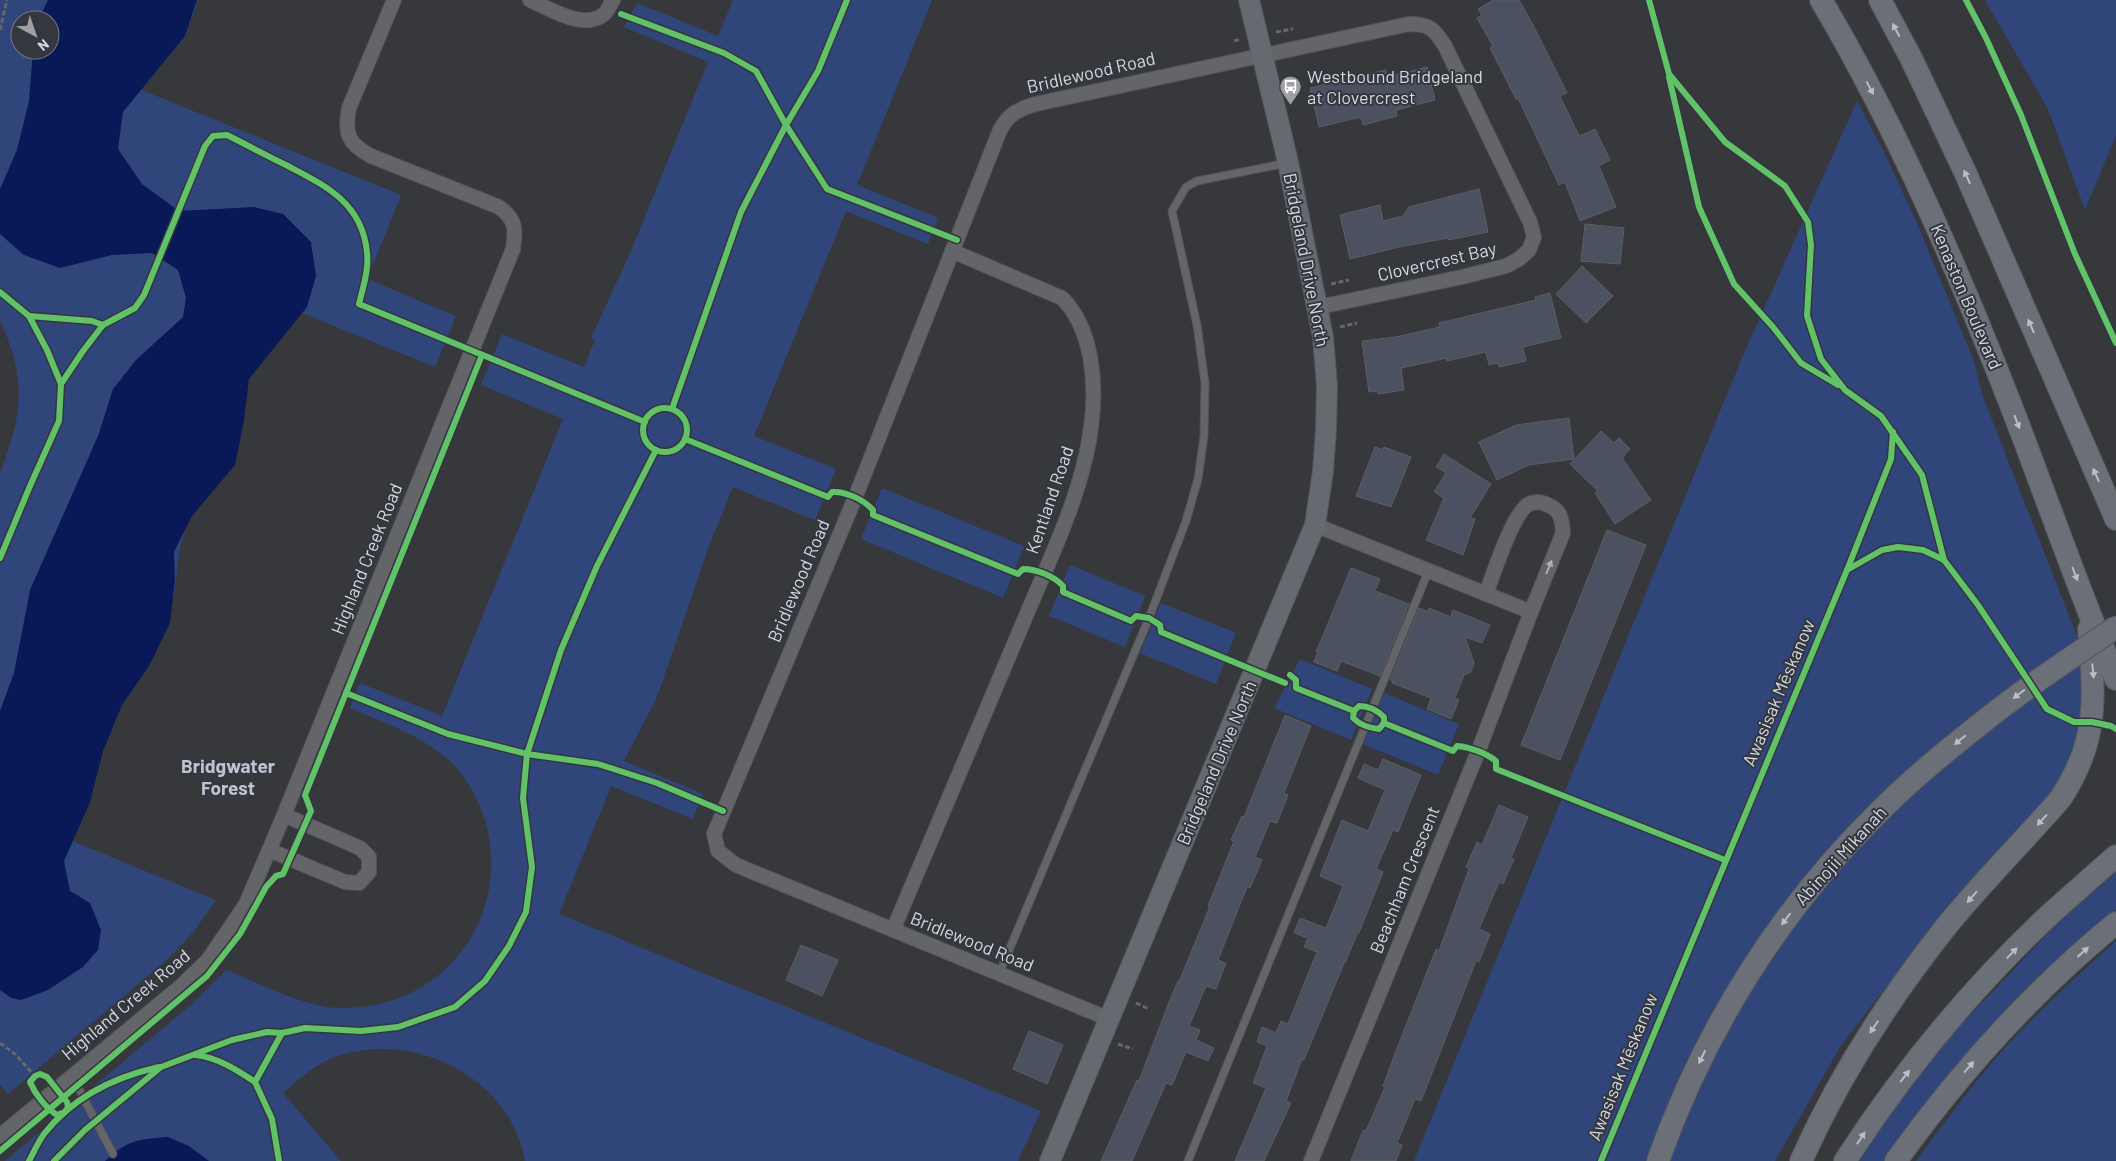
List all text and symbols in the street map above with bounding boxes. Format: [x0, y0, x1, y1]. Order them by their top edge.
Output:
north arrow [10, 10, 60, 60]
one-way arrow [1892, 24, 1901, 37]
text: N [35, 36, 53, 55]
street label: Bridlewood Road [1024, 47, 1157, 98]
place label: Westbound Bridgeland at Clovercrest [1307, 65, 1483, 108]
bus stop icon: Westbound Bridgeland at Clovercrest [1279, 75, 1303, 106]
one-way arrow [1866, 81, 1874, 96]
one-way arrow [1962, 170, 1970, 184]
street label: Bridgeland Drive North [1279, 171, 1335, 349]
street label: Kenaston Boulevard [1926, 221, 2007, 372]
street label: Clovercrest Bay [1375, 237, 1498, 285]
one-way arrow [2027, 319, 2035, 333]
one-way arrow [2013, 415, 2021, 430]
street label: Kentland Road [1020, 443, 1078, 557]
one-way arrow [2092, 468, 2100, 482]
street label: Highland Creek Road [326, 480, 406, 637]
street label: Bridlewood Road [762, 516, 834, 645]
one-way arrow [1546, 560, 1554, 574]
one-way arrow [2072, 566, 2079, 581]
street label: Awasisak Mēskanow [1737, 616, 1819, 769]
one-way arrow [2089, 664, 2097, 680]
street label: Bridgeland Drive North [1171, 677, 1261, 848]
one-way arrow [2012, 689, 2025, 700]
one-way arrow [1954, 735, 1967, 746]
district label: Bridgwater Forest [181, 754, 276, 799]
street label: Abinojii Mikanah [1790, 801, 1891, 910]
street label: Beachham Crescent [1364, 803, 1444, 957]
one-way arrow [2036, 813, 2048, 825]
one-way arrow [1966, 891, 1978, 903]
street label: Bridlewood Road [907, 906, 1037, 976]
one-way arrow [1781, 912, 1792, 925]
street label: Highland Creek Road [57, 944, 194, 1064]
one-way arrow [2077, 946, 2090, 957]
one-way arrow [2005, 948, 2017, 960]
street label: Awasisak Mēskanow [1582, 990, 1662, 1144]
one-way arrow [1869, 1020, 1879, 1034]
one-way arrow [1698, 1050, 1706, 1065]
one-way arrow [1963, 1062, 1975, 1074]
one-way arrow [1900, 1069, 1910, 1083]
one-way arrow [1856, 1131, 1865, 1145]

